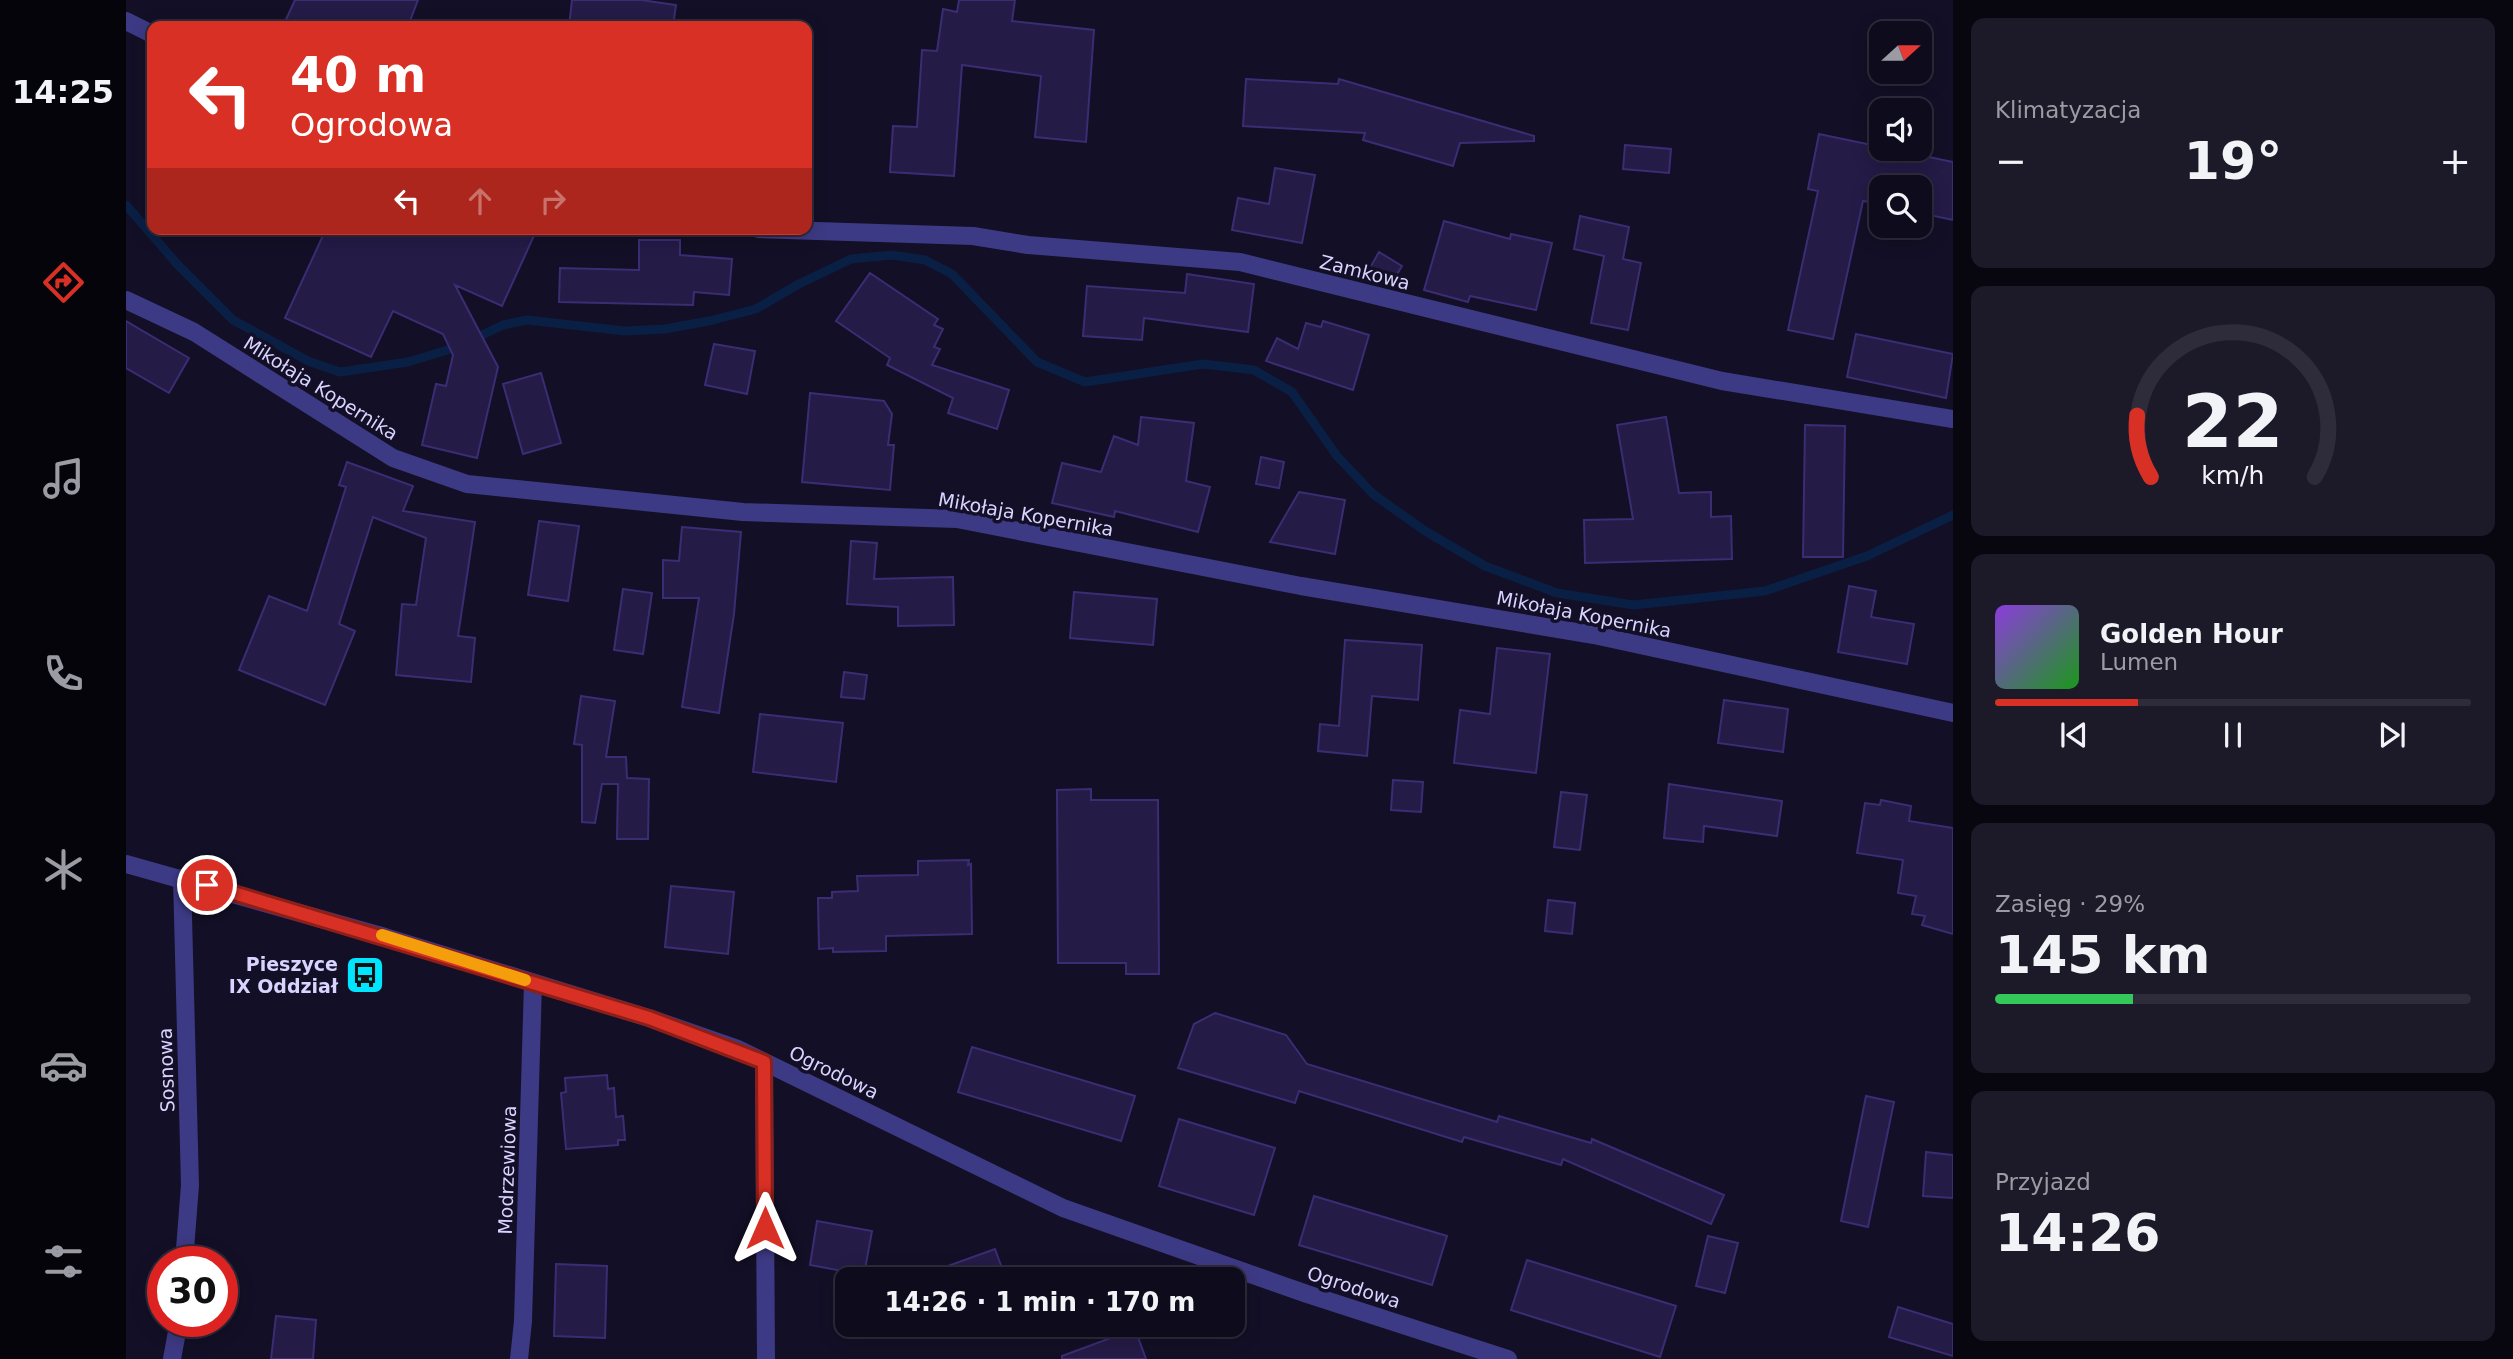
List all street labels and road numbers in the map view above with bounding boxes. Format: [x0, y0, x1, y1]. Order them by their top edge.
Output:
street label: Zamkowa [1318, 250, 1412, 294]
street label: Mikołaja Kopernika [240, 332, 402, 444]
street label: Mikołaja Kopernika [937, 488, 1115, 540]
street label: Mikołaja Kopernika [1495, 586, 1673, 642]
street label: Sosnowa [154, 1027, 178, 1113]
street label: Ogrodowa [786, 1041, 882, 1103]
street label: Modrzewiowa [494, 1105, 520, 1235]
street label: Ogrodowa [1305, 1262, 1403, 1312]

